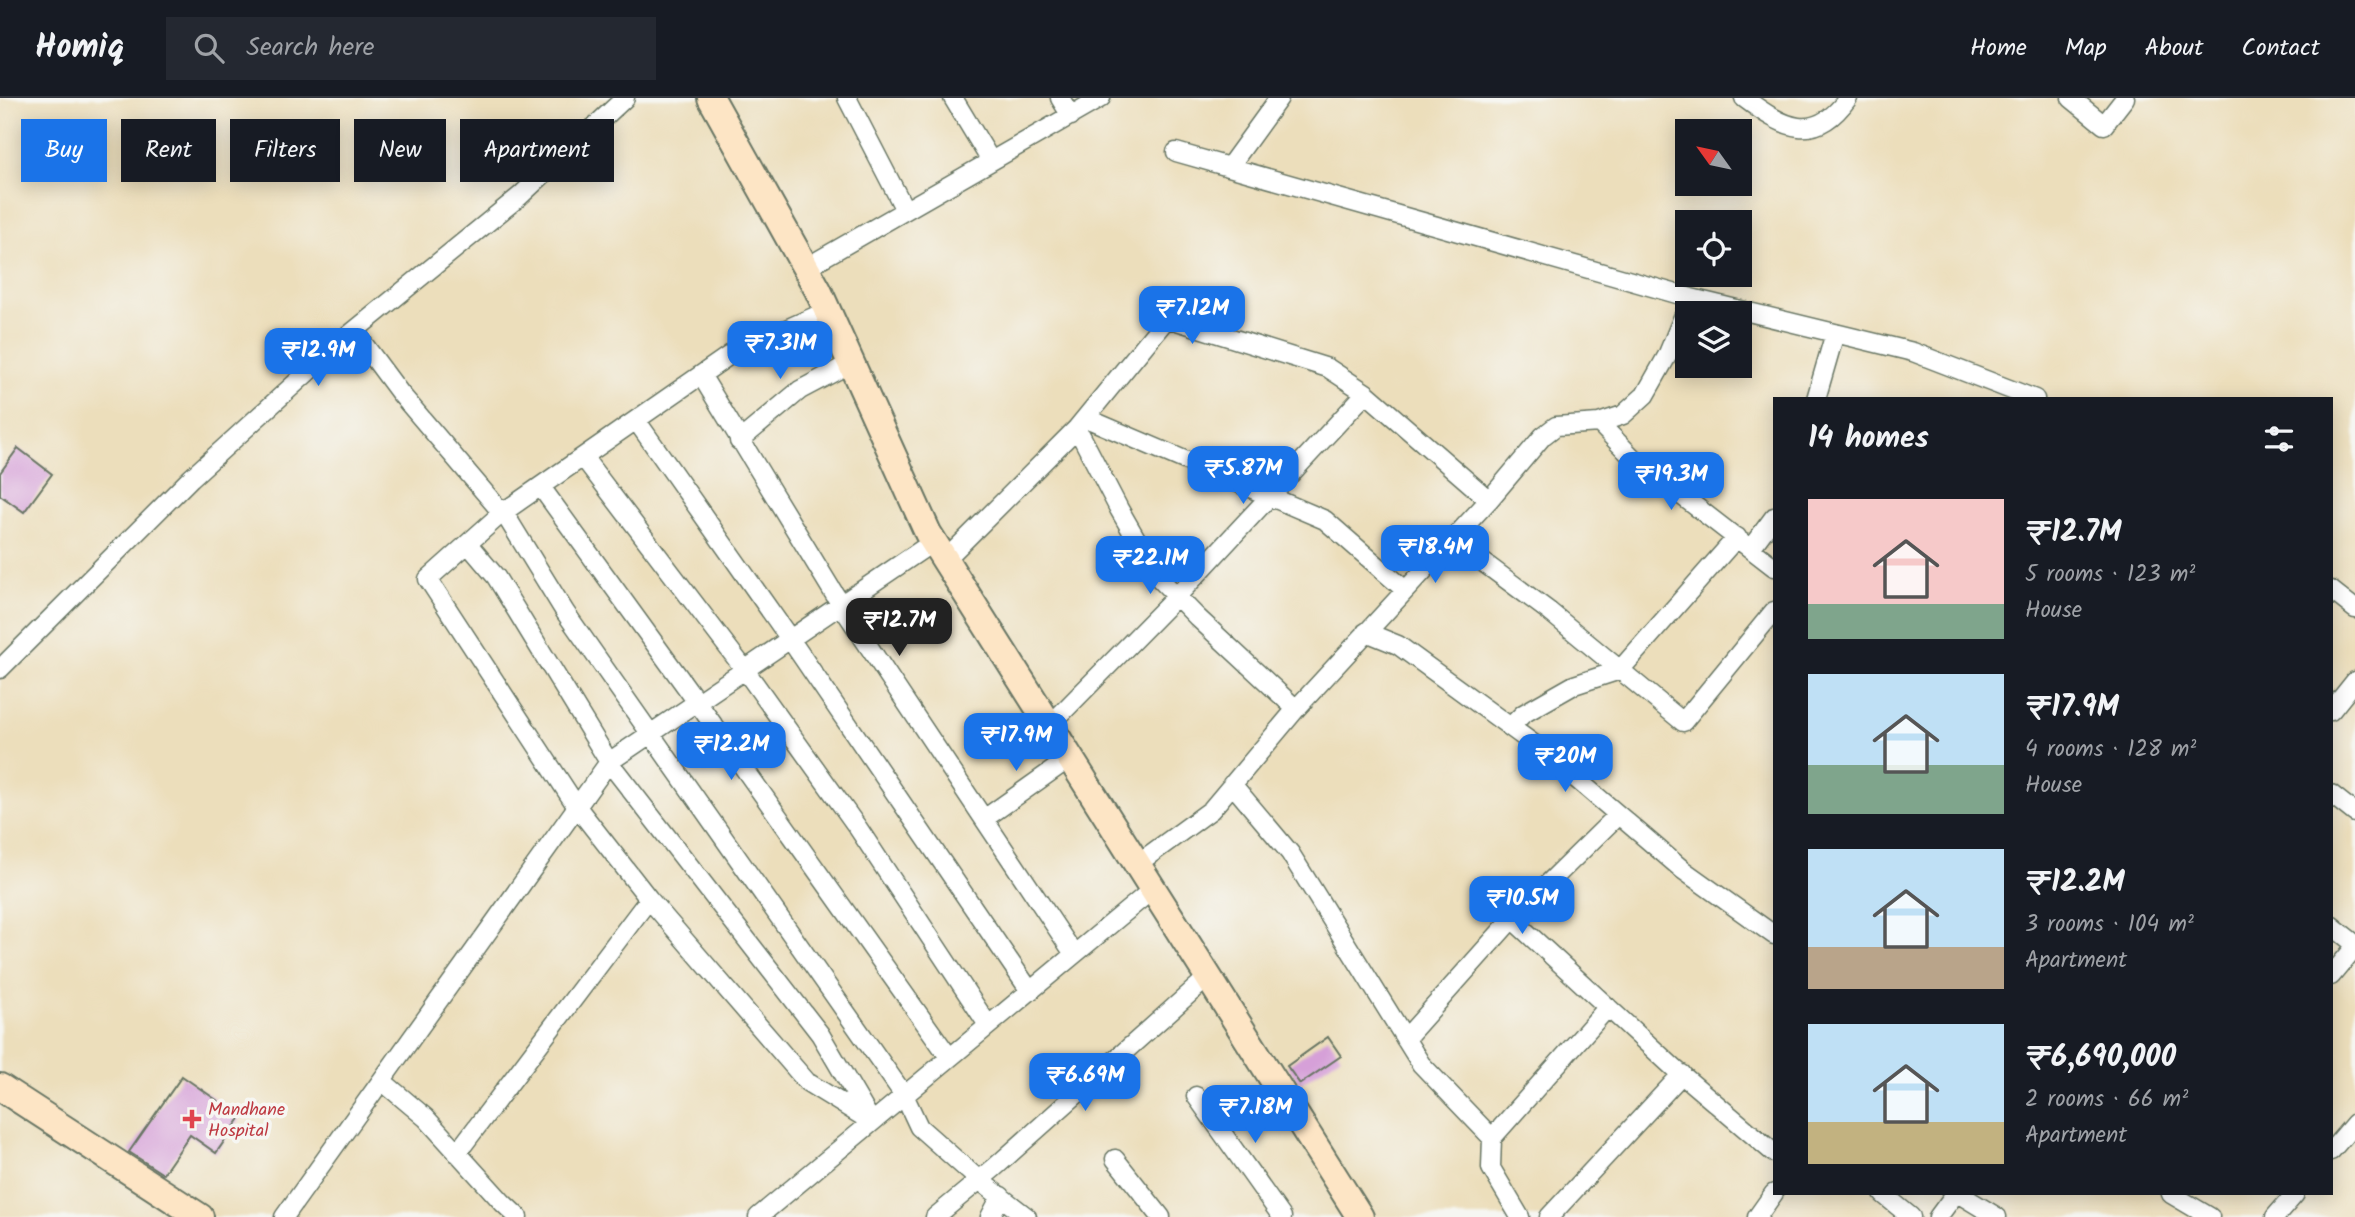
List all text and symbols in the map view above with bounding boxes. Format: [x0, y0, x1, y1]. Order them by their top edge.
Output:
search box [166, 17, 656, 80]
text: Homiq [35, 22, 124, 75]
text: Search here [246, 27, 374, 69]
icon: search [190, 29, 228, 67]
text: Home [1970, 29, 2027, 68]
text: Map [2065, 29, 2107, 68]
text: About [2145, 29, 2203, 68]
text: Contact [2241, 29, 2320, 68]
chip: Buy [21, 119, 107, 182]
chip: Rent [121, 119, 216, 182]
chip: Filters [230, 119, 340, 182]
chip: New [354, 119, 446, 182]
chip: Apartment [460, 119, 614, 182]
north arrow [1675, 119, 1752, 196]
map controls [1675, 119, 1752, 378]
button: locate [1675, 210, 1752, 287]
pin: ₹7.12M [1135, 286, 1249, 346]
text: ₹7.12M [1155, 291, 1229, 327]
button: layers [1675, 301, 1752, 378]
pin: ₹7.31M [723, 322, 837, 381]
text: ₹7.31M [743, 326, 817, 362]
pin: ₹12.9M [261, 328, 375, 388]
text: ₹12.9M [281, 333, 355, 369]
text: 14 homes [1808, 415, 1929, 463]
icon: filters [2260, 420, 2298, 458]
pin: ₹5.87M [1186, 446, 1300, 506]
text: ₹5.87M [1204, 451, 1282, 487]
pin: ₹19.3M [1614, 452, 1728, 512]
text: ₹19.3M [1634, 457, 1708, 493]
text: ₹12.7M [2025, 509, 2122, 557]
pin: ₹18.4M [1378, 526, 1492, 585]
icon: home [1864, 527, 1948, 611]
text: ₹18.4M [1397, 530, 1473, 566]
pin: ₹22.1M [1093, 536, 1207, 596]
text: ₹22.1M [1112, 541, 1188, 577]
text: 5 rooms · 123 m² [2025, 557, 2195, 593]
text: House [2025, 593, 2082, 629]
pin: ₹12.7M [842, 598, 956, 658]
text: ₹12.7M [862, 603, 936, 639]
text: ₹17.9M [2025, 684, 2119, 732]
icon: home [1864, 702, 1948, 786]
pin: ₹17.9M [959, 714, 1073, 773]
text: ₹17.9M [980, 718, 1052, 754]
pin: ₹12.2M [674, 722, 788, 782]
text: ₹12.2M [693, 727, 769, 763]
text: 4 rooms · 128 m² [2025, 732, 2196, 768]
pin: ₹20M [1524, 734, 1606, 794]
text: ₹20M [1534, 739, 1596, 775]
text: House [2025, 768, 2082, 804]
text: ₹12.2M [2025, 859, 2125, 907]
pin: ₹10.5M [1465, 876, 1579, 936]
icon: home [1864, 877, 1948, 961]
text: ₹10.5M [1485, 881, 1559, 917]
text: 3 rooms · 104 m² [2025, 907, 2194, 943]
text: Apartment [2025, 943, 2127, 979]
text: ₹6,690,000 [2025, 1034, 2176, 1082]
icon: home [1864, 1052, 1948, 1136]
pin: ₹6.69M [1028, 1054, 1142, 1113]
text: ₹6.69M [1045, 1058, 1125, 1094]
text: 2 rooms · 66 m² [2025, 1082, 2188, 1118]
pin: ₹7.18M [1198, 1086, 1312, 1145]
text: ₹7.18M [1218, 1090, 1292, 1126]
place label: Mandhane Hospital [208, 1096, 285, 1146]
marker: Mandhane Hospital [182, 1109, 202, 1129]
text: Apartment [2025, 1118, 2127, 1154]

